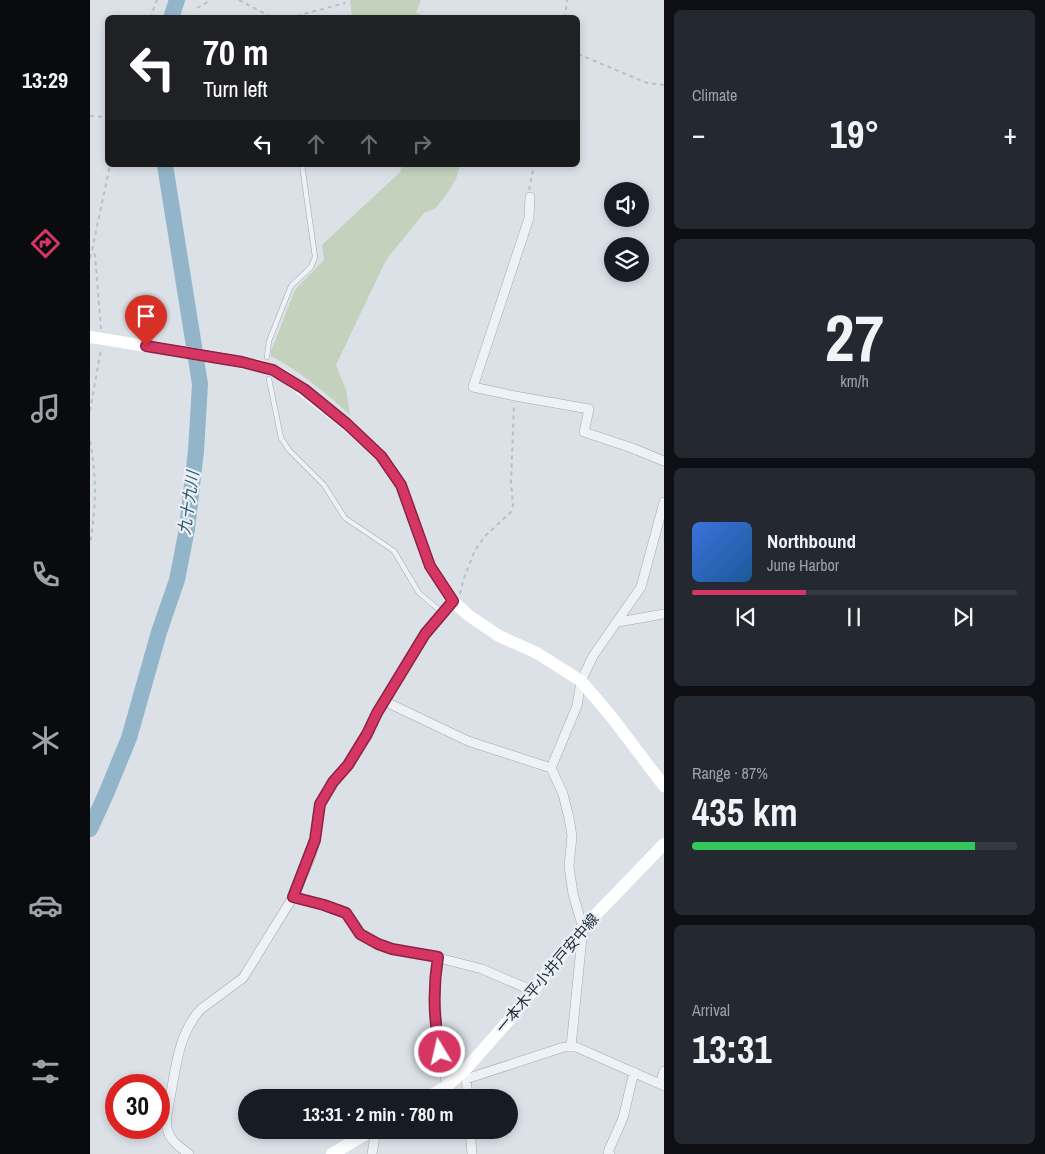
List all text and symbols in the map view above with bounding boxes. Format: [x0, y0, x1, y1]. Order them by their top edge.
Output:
text: 70 m [203, 29, 268, 76]
icon: left [120, 35, 185, 100]
text: 13:29 [22, 65, 68, 95]
text: Turn left [203, 74, 268, 104]
text: Climate [692, 84, 737, 106]
text: 19° [830, 109, 879, 160]
text: − [692, 115, 705, 153]
text: + [1004, 115, 1017, 153]
icon: left [249, 130, 277, 158]
icon: ahead [302, 130, 330, 158]
icon: ahead [355, 130, 383, 158]
icon: right [408, 130, 436, 158]
map controls [604, 182, 649, 282]
button: sound [604, 182, 649, 227]
icon: directions [28, 226, 63, 261]
button: layers [604, 237, 649, 282]
text: 27 [825, 294, 884, 381]
pin [125, 295, 167, 346]
icon: arrive [132, 302, 160, 330]
text: km/h [840, 370, 869, 392]
icon: music [28, 391, 63, 426]
water label: 九十九川 [173, 468, 204, 536]
text: Northbound [767, 528, 856, 554]
text: June Harbor [767, 554, 839, 576]
icon: phone [28, 557, 63, 592]
icon: previous [732, 603, 760, 631]
icon: pause [840, 603, 868, 631]
icon: next [949, 603, 977, 631]
icon: climate [28, 723, 63, 758]
text: Range · 87% [692, 762, 768, 784]
text: 435 km [692, 787, 798, 838]
icon: car [28, 888, 63, 923]
street label: 一本木平小井戸安中線 [491, 909, 603, 1037]
text: Arrival [692, 999, 730, 1021]
text: 13:31 [692, 1024, 772, 1075]
position arrow [413, 1025, 465, 1077]
icon: filters [28, 1054, 63, 1089]
speed limit sign: 30 [105, 1074, 170, 1139]
text: 13:31 · 2 min · 780 m [303, 1101, 453, 1127]

